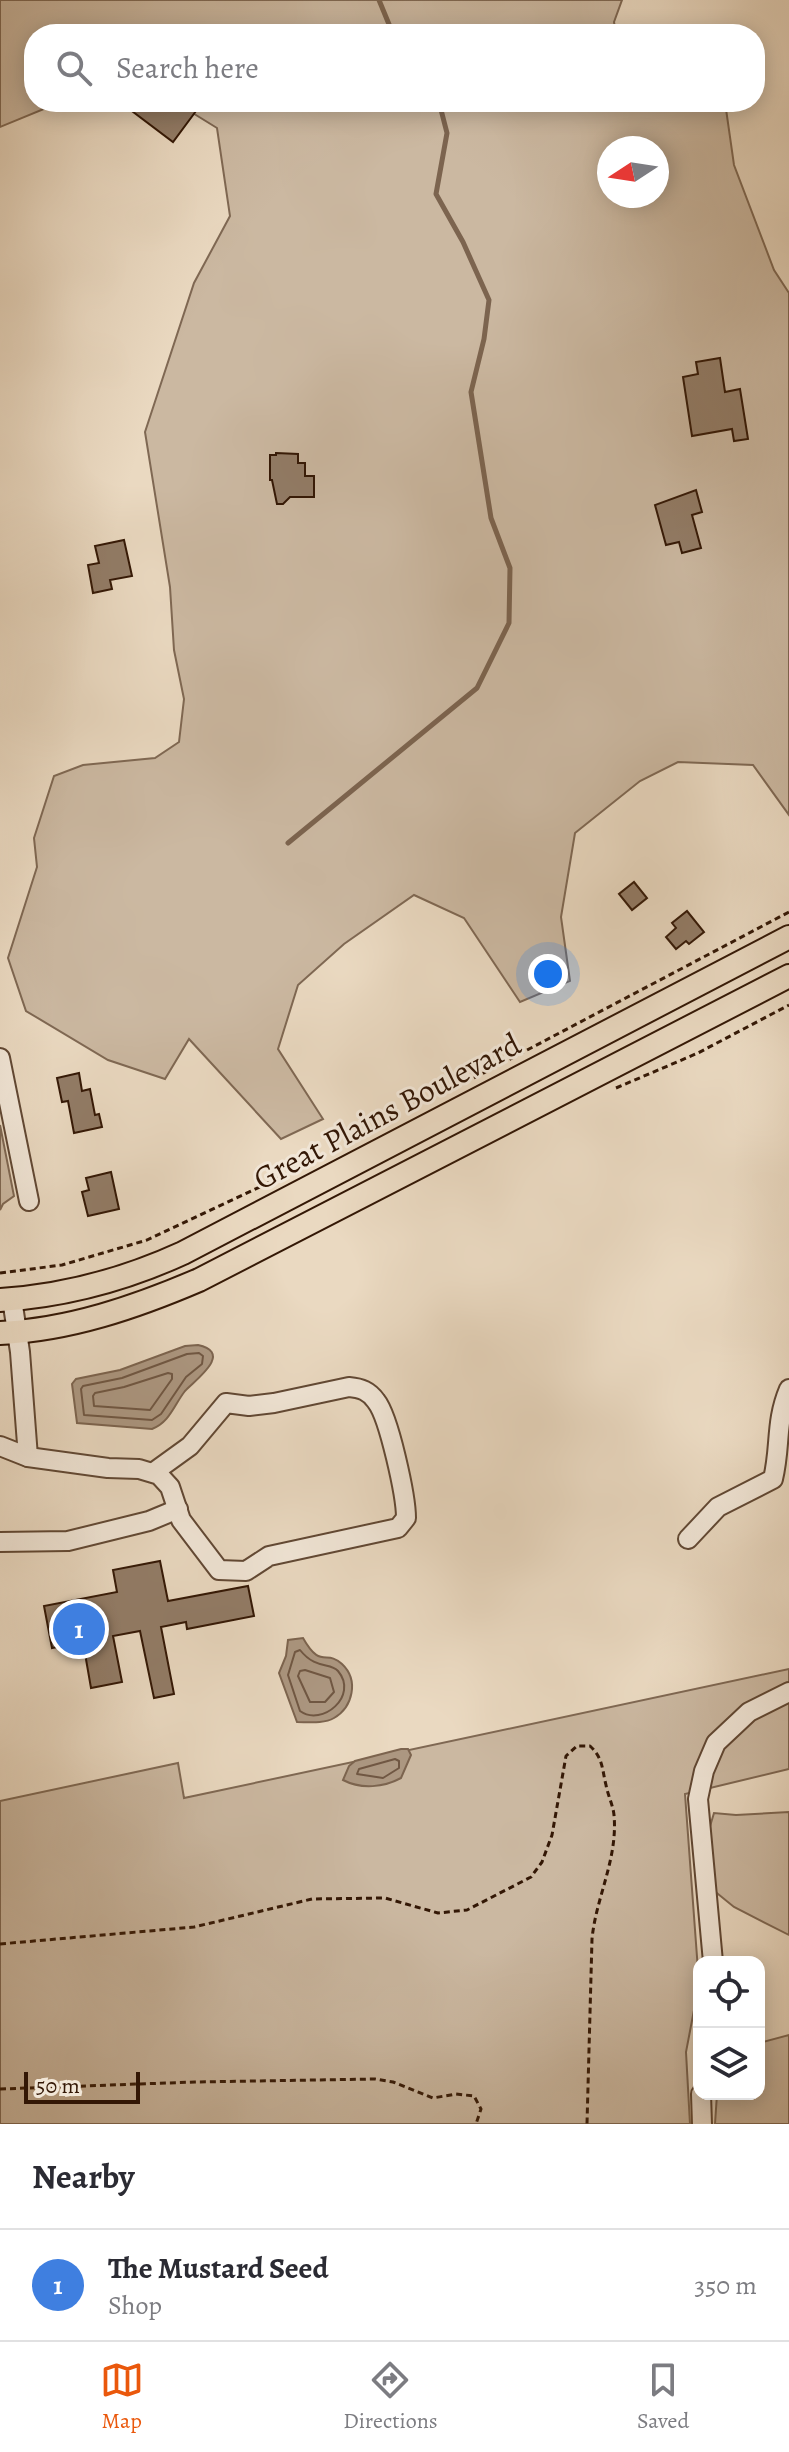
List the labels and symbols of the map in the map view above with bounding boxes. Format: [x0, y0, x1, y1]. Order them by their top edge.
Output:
north arrow [597, 136, 669, 208]
your location [528, 954, 568, 994]
street label: Great Plains Boulevard [246, 1022, 529, 1200]
pin: 1 [53, 1599, 105, 1659]
scale bar [24, 2068, 140, 2104]

